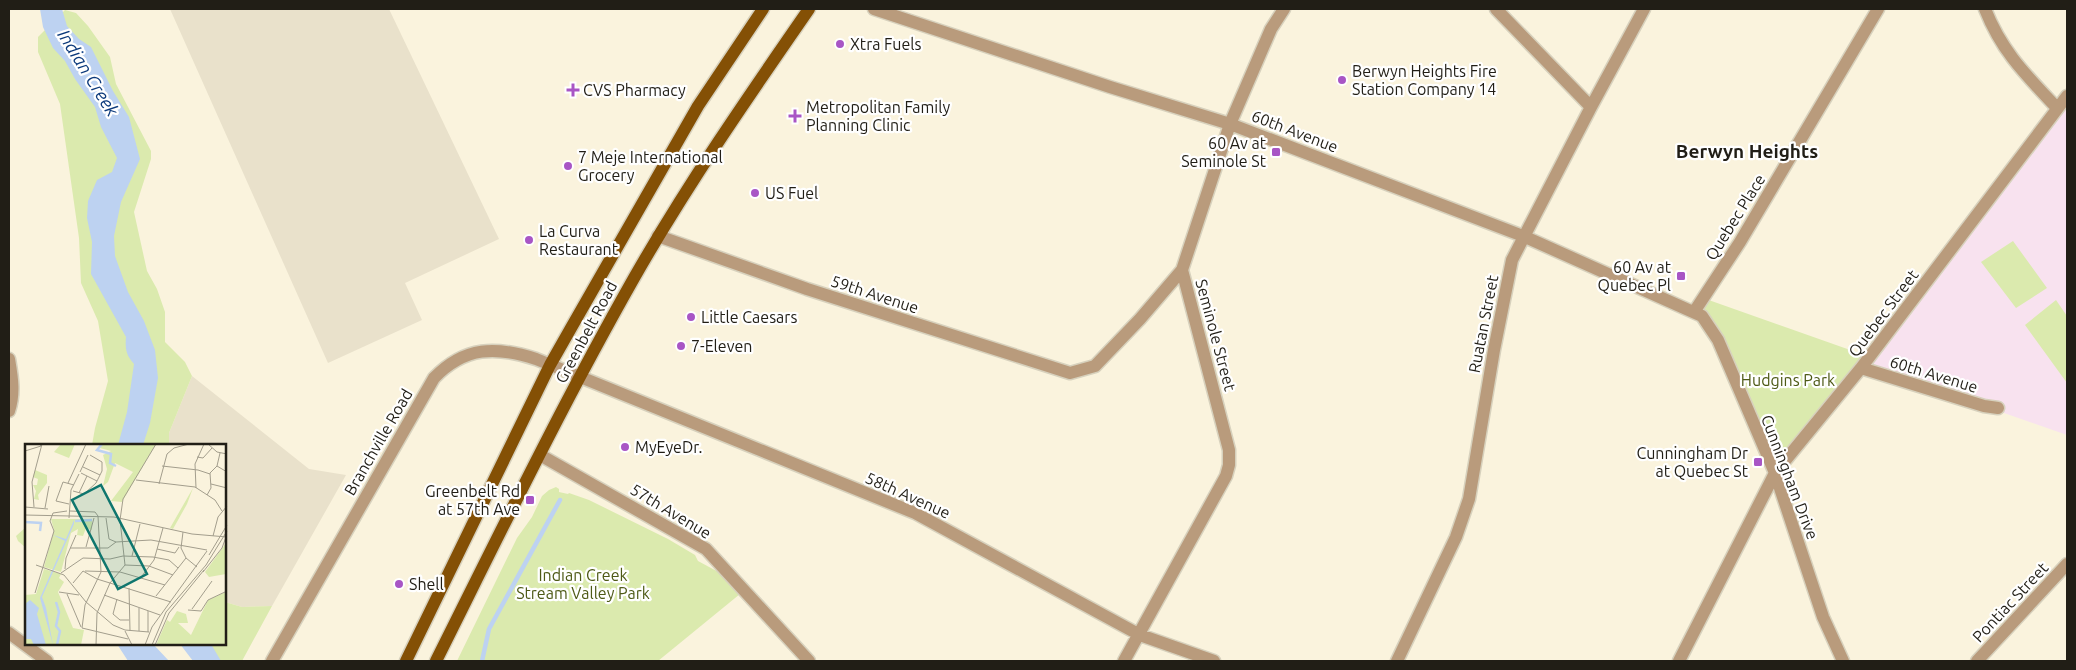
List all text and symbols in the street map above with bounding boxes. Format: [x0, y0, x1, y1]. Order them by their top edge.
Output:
water label: Indian Creek [54, 25, 124, 120]
place label: Xtra Fuels [850, 35, 921, 53]
marker: Xtra Fuels [834, 38, 846, 50]
place label: Berwyn Heights Fire Station Company 14 [1352, 62, 1497, 98]
marker: Berwyn Heights Fire Station Company 14 [1336, 74, 1348, 86]
place label: CVS Pharmacy [583, 81, 686, 99]
marker: CVS Pharmacy [567, 84, 579, 96]
place label: Metropolitan Family Planning Clinic [806, 98, 950, 134]
street label: 60th Avenue [1249, 106, 1341, 156]
marker: Metropolitan Family Planning Clinic [788, 109, 802, 123]
place label: 60 Av at Seminole St [1181, 134, 1267, 170]
district label: Berwyn Heights [1676, 140, 1818, 162]
marker: 60 Av at Seminole St [1270, 146, 1282, 158]
place label: 7 Meje International Grocery [578, 148, 723, 184]
marker: 7 Meje International Grocery [562, 160, 574, 172]
street label: Quebec Place [1701, 171, 1769, 263]
place label: US Fuel [765, 184, 818, 202]
marker: US Fuel [749, 187, 761, 199]
place label: La Curva Restaurant [539, 222, 619, 258]
marker: La Curva Restaurant [523, 234, 535, 246]
place label: 60 Av at Quebec Pl [1598, 258, 1672, 294]
street label: Quebec Street [1844, 265, 1922, 360]
marker: 60 Av at Quebec Pl [1675, 270, 1687, 282]
street label: 59th Avenue [829, 271, 921, 317]
street label: Ruatan Street [1465, 273, 1501, 374]
street label: Seminole Street [1192, 277, 1240, 393]
street label: Greenbelt Road [552, 278, 620, 386]
place label: Little Caesars [701, 308, 797, 326]
marker: Little Caesars [685, 311, 697, 323]
place label: 7-Eleven [691, 337, 752, 355]
marker: 7-Eleven [675, 340, 687, 352]
street label: 60th Avenue [1888, 352, 1980, 396]
park label: Hudgins Park [1741, 371, 1835, 389]
street label: Branchville Road [340, 386, 416, 498]
street label: Cunningham Drive [1758, 412, 1822, 542]
place label: MyEyeDr. [635, 438, 702, 456]
marker: MyEyeDr. [619, 441, 631, 453]
inset map [25, 444, 226, 645]
place label: Cunningham Dr at Quebec St [1637, 444, 1749, 480]
marker: Cunningham Dr at Quebec St [1752, 456, 1764, 468]
street label: 58th Avenue [863, 468, 953, 522]
street label: 57th Avenue [627, 480, 715, 542]
place label: Greenbelt Rd at 57th Ave [425, 482, 520, 518]
marker: Greenbelt Rd at 57th Ave [524, 494, 536, 506]
street label: Pontiac Street [1969, 558, 2052, 645]
park label: Indian Creek Stream Valley Park [516, 566, 650, 602]
place label: Shell [409, 575, 444, 593]
marker: Shell [393, 578, 405, 590]

